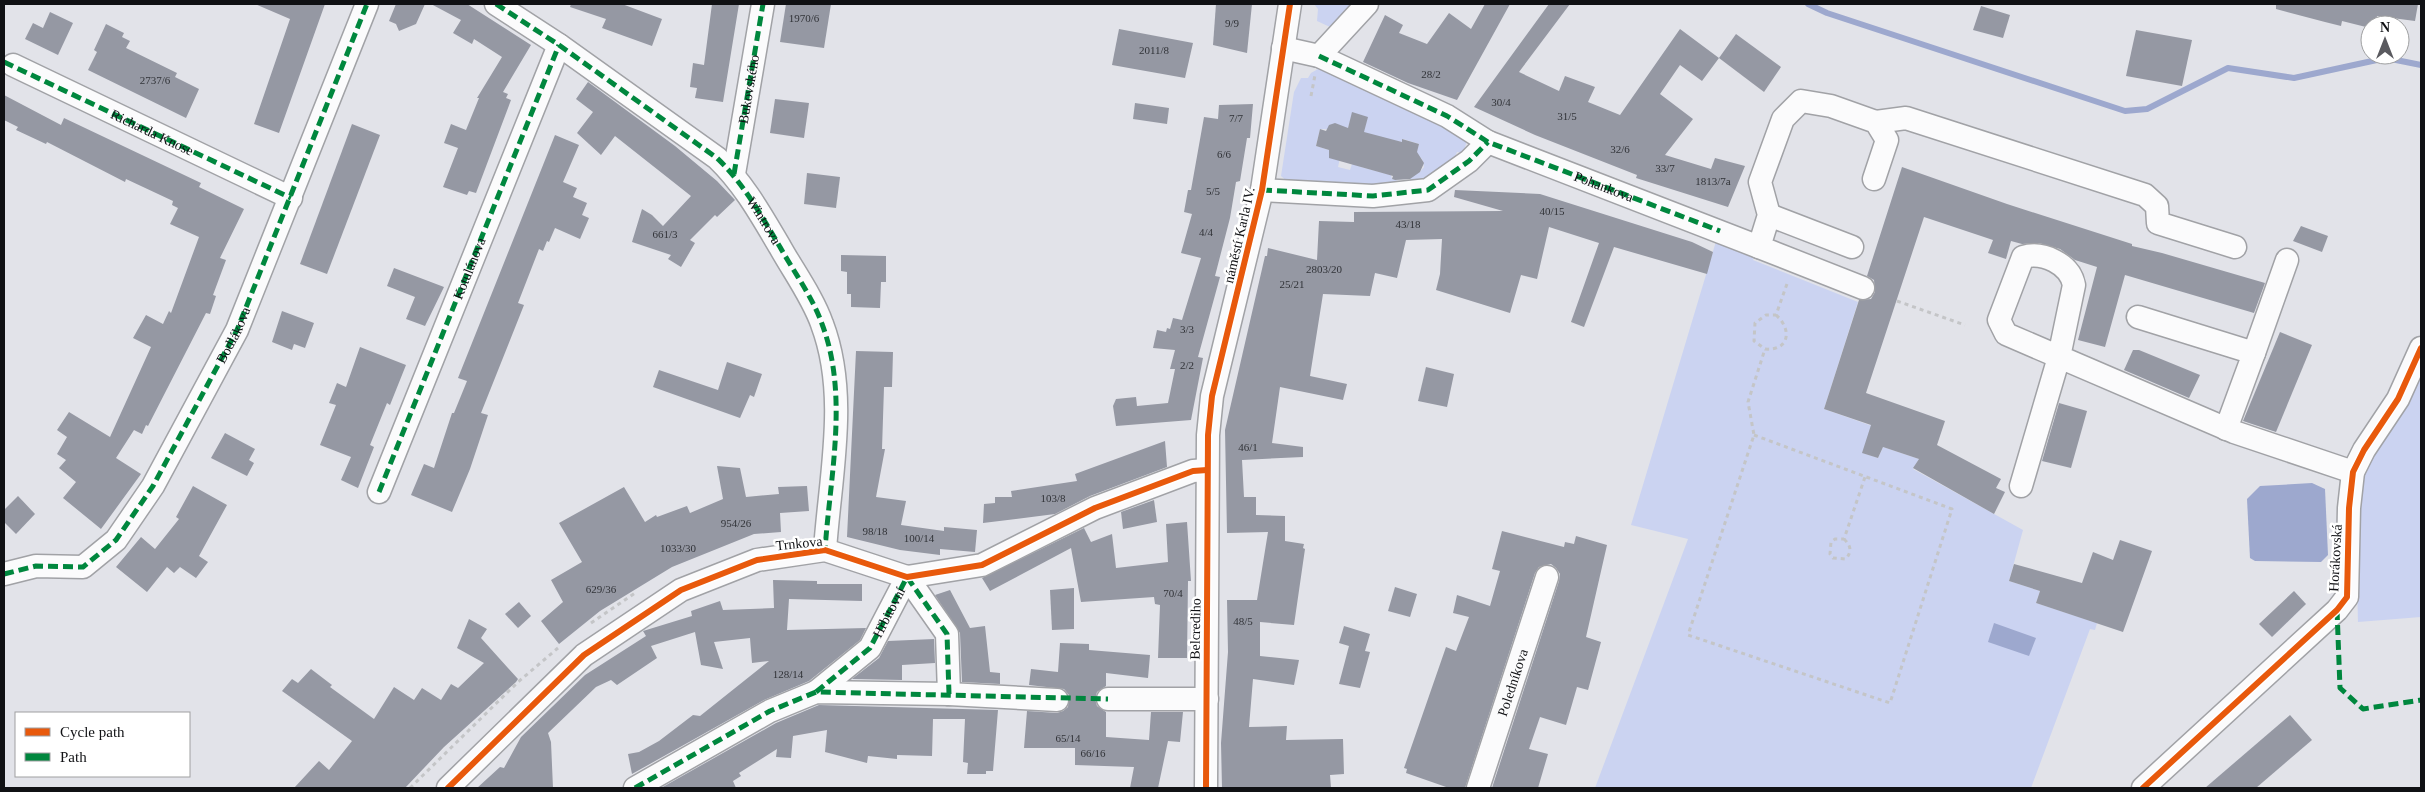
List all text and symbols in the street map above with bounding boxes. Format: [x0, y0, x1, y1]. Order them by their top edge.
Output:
house number: 1970/6 [789, 12, 820, 24]
north arrow [2360, 15, 2410, 65]
house number: 9/9 [1225, 17, 1240, 29]
text: N [2380, 20, 2390, 35]
house number: 2011/8 [1139, 44, 1170, 56]
street label: Bukovského [736, 54, 762, 125]
house number: 28/2 [1421, 68, 1441, 80]
house number: 2737/6 [140, 74, 171, 86]
house number: 30/4 [1491, 96, 1511, 108]
street label: Richarda Knose [108, 107, 196, 159]
house number: 31/5 [1557, 110, 1577, 122]
house number: 7/7 [1229, 112, 1244, 124]
house number: 32/6 [1610, 143, 1630, 155]
house number: 6/6 [1217, 148, 1232, 160]
house number: 33/7 [1655, 162, 1675, 174]
street label: Pohankova [1572, 169, 1636, 205]
house number: 1813/7a [1695, 175, 1731, 187]
house number: 5/5 [1206, 185, 1221, 197]
street label: náměstí Karla IV. [1221, 186, 1258, 285]
street label: Wintrova [744, 195, 784, 248]
house number: 40/15 [1539, 205, 1565, 217]
house number: 43/18 [1395, 218, 1421, 230]
house number: 4/4 [1199, 226, 1214, 238]
house number: 661/3 [652, 228, 678, 240]
street label: Kotulánova [450, 235, 489, 302]
house number: 2803/20 [1306, 263, 1343, 275]
house number: 25/21 [1279, 278, 1305, 290]
street label: Bodlákova [213, 304, 254, 366]
house number: 3/3 [1180, 323, 1195, 335]
house number: 2/2 [1180, 359, 1194, 371]
house number: 46/1 [1238, 441, 1258, 453]
house number: 103/8 [1040, 492, 1066, 504]
house number: 954/26 [721, 517, 752, 529]
street label: Horákovská [2326, 523, 2345, 592]
house number: 98/18 [862, 525, 888, 537]
house number: 100/14 [904, 532, 935, 544]
street label: Trnkova [775, 534, 824, 553]
house number: 1033/30 [660, 542, 697, 554]
house number: 629/36 [586, 583, 617, 595]
street label: Hřbitovní [870, 585, 908, 640]
house number: 70/4 [1163, 587, 1183, 599]
street label: Belcrediho [1187, 598, 1204, 660]
house number: 48/5 [1233, 615, 1253, 627]
street label: Poledníkova [1495, 646, 1531, 718]
house number: 128/14 [773, 668, 804, 680]
legend [15, 712, 190, 777]
text: Cycle path [60, 724, 125, 740]
house number: 65/14 [1055, 732, 1081, 744]
house number: 66/16 [1080, 747, 1106, 759]
text: Path [60, 749, 87, 765]

